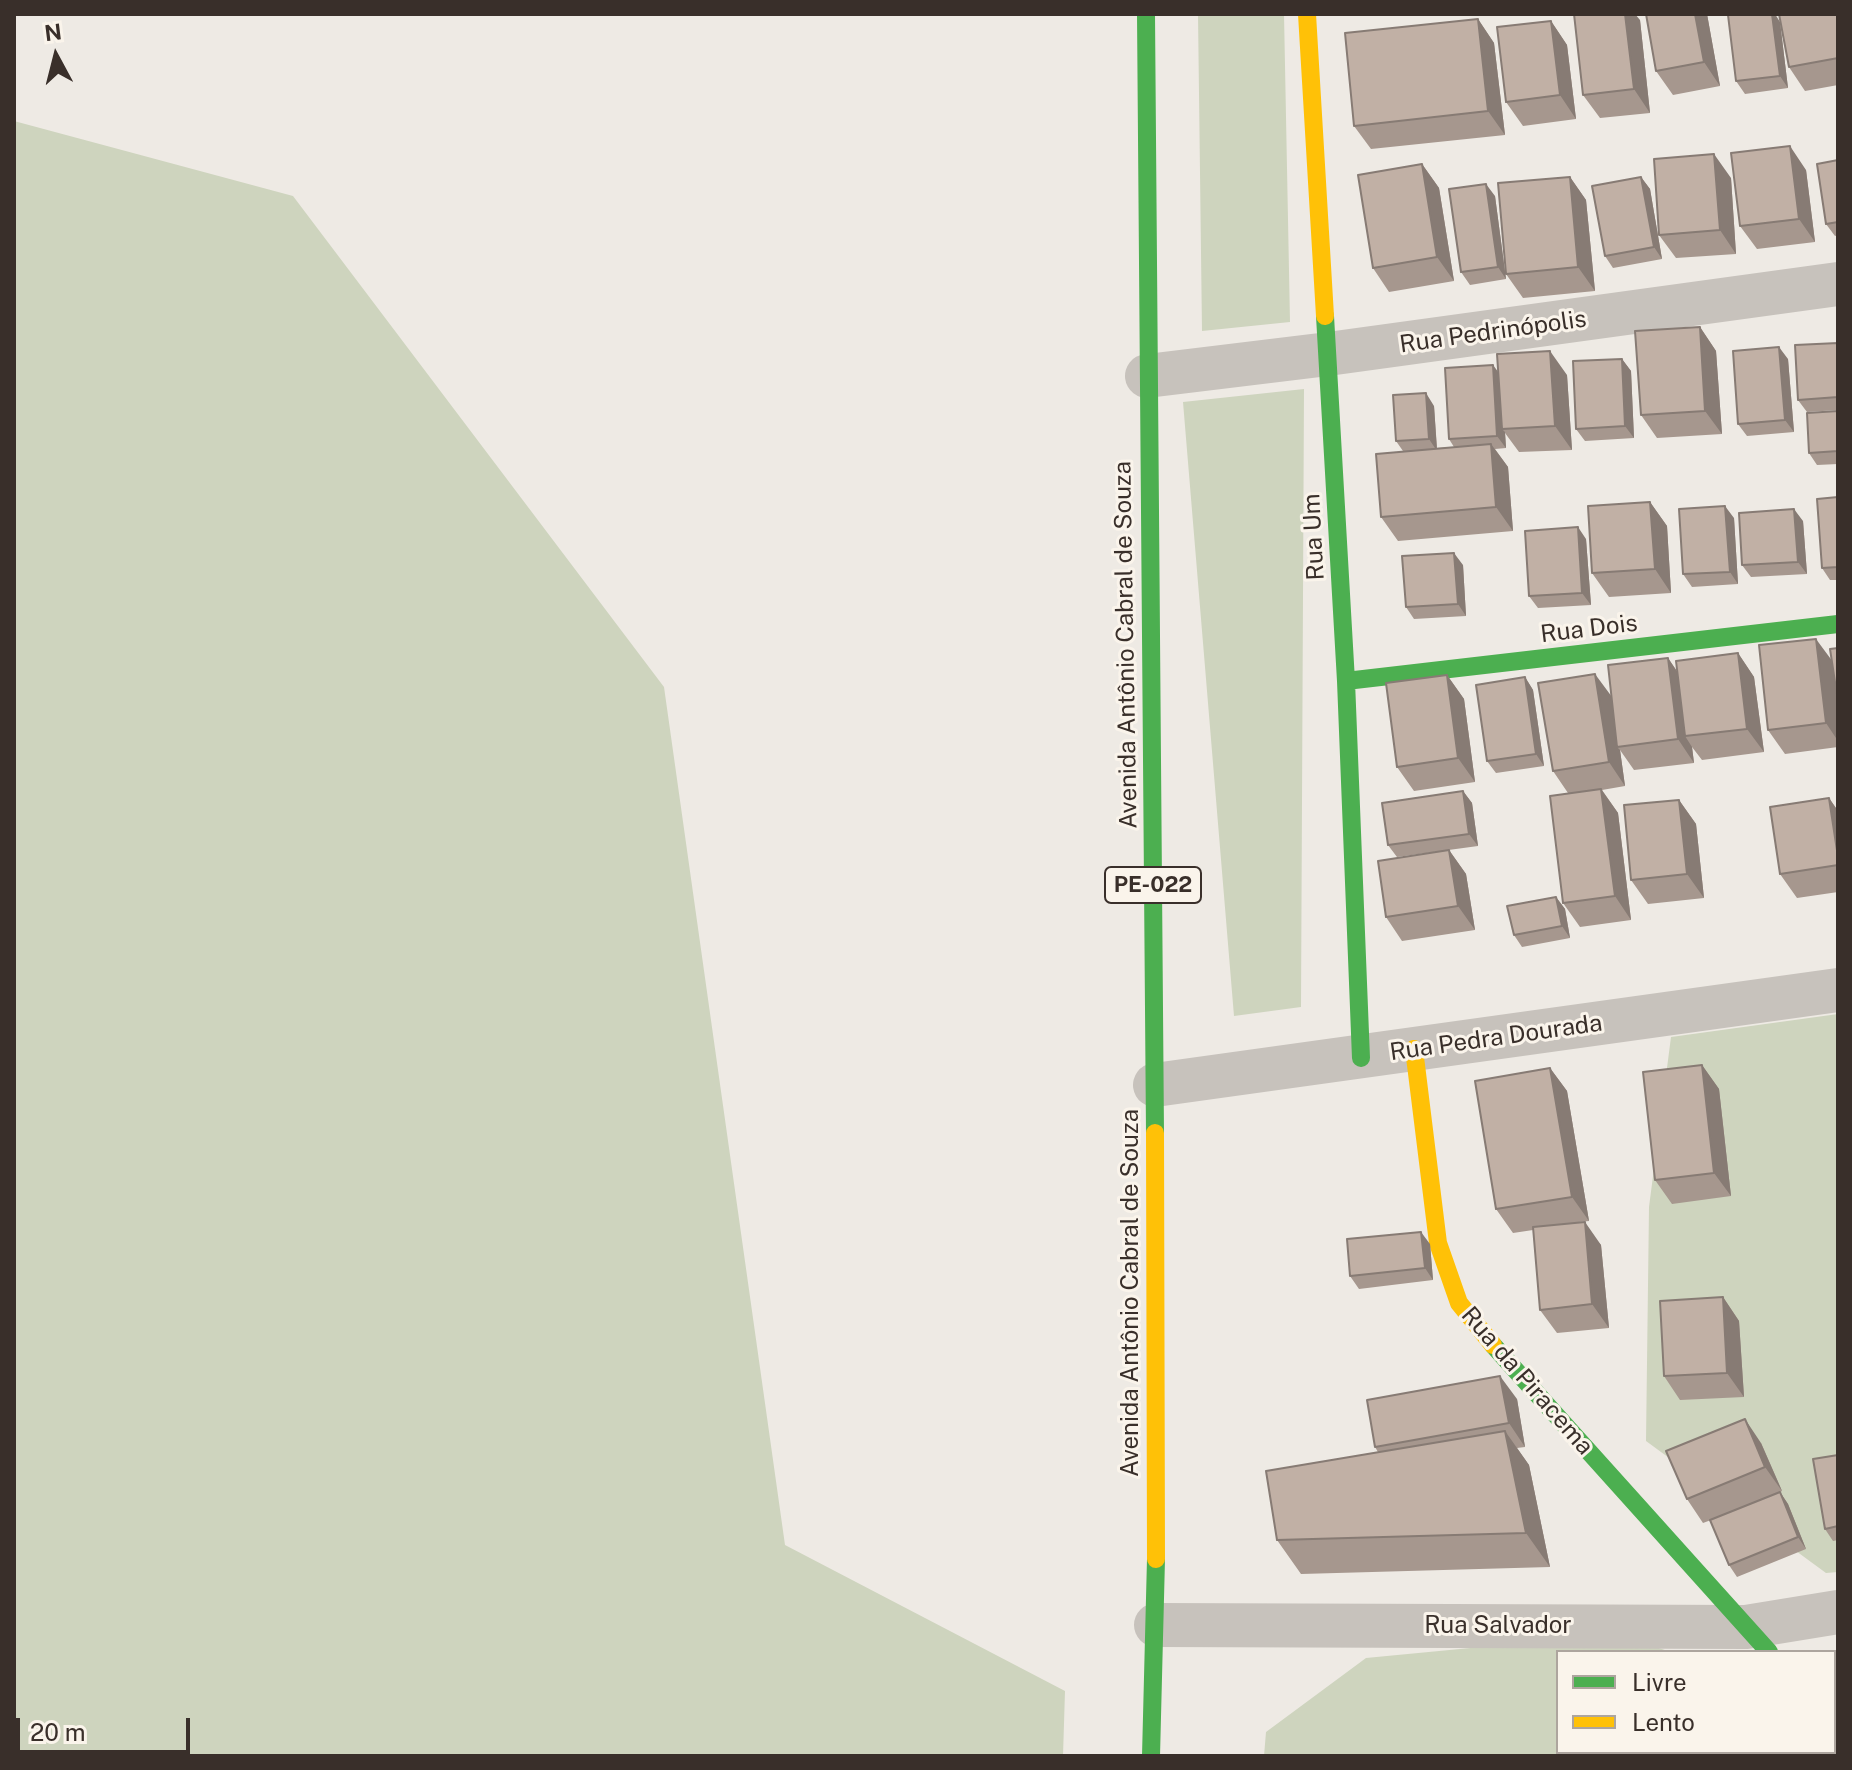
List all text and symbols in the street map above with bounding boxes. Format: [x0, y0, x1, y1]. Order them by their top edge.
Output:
north arrow [16, 16, 96, 96]
text: N [43, 18, 63, 46]
street label: Rua Pedrinópolis [1398, 305, 1588, 359]
street label: Avenida Antônio Cabral de Souza [1108, 461, 1144, 829]
street label: Rua Um [1297, 493, 1331, 581]
street label: Rua Dois [1539, 609, 1639, 649]
road number: PE-022 [1105, 867, 1201, 903]
street label: Rua Pedra Dourada [1388, 1009, 1604, 1067]
street label: Avenida Antônio Cabral de Souza [1117, 1109, 1145, 1477]
street label: Rua da Piracema [1455, 1301, 1599, 1461]
street label: Rua Salvador [1424, 1612, 1572, 1640]
legend [1556, 1650, 1836, 1754]
text: Livre [1632, 1668, 1687, 1696]
scale bar [20, 1702, 194, 1752]
text: Lento [1632, 1708, 1695, 1736]
text: 20 m [30, 1718, 86, 1746]

